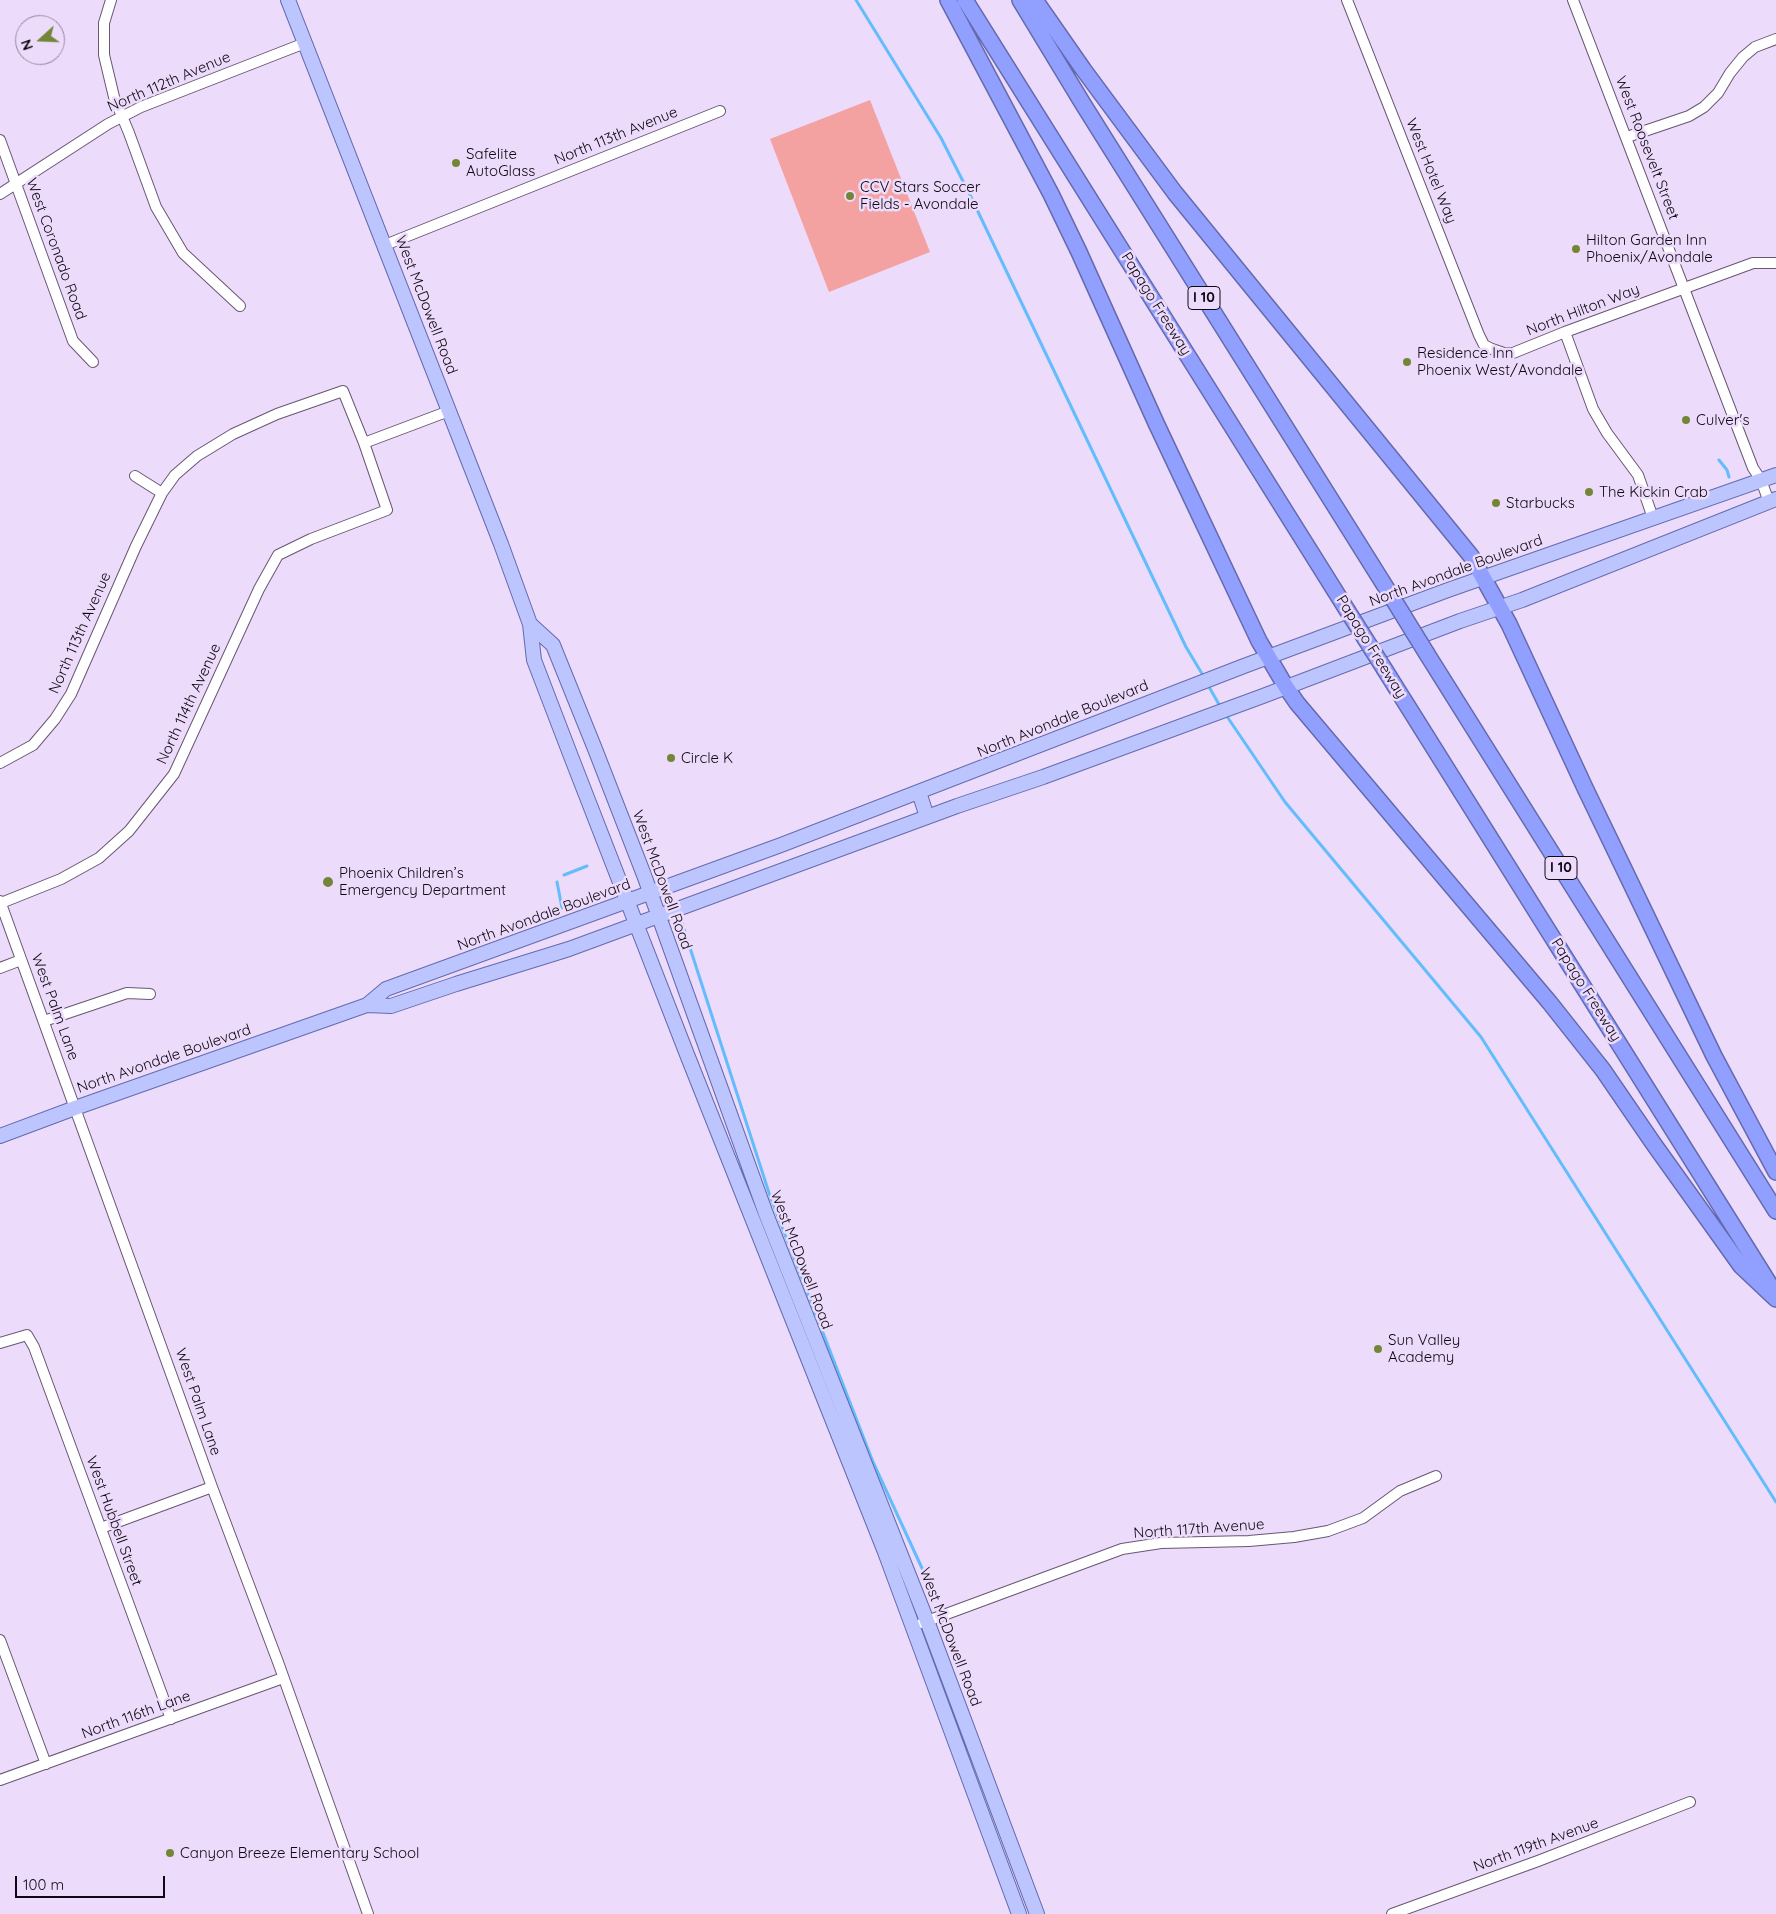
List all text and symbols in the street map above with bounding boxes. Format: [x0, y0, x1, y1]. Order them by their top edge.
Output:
north arrow [15, 15, 65, 65]
text: N [17, 37, 37, 53]
street label: North 112th Avenue [105, 48, 233, 116]
street label: West Roosevelt Street [1611, 74, 1683, 222]
street label: North 113th Avenue [552, 103, 680, 169]
street label: West Hotel Way [1402, 116, 1460, 226]
place label: Safelite AutoGlass [466, 145, 535, 180]
marker: Safelite AutoGlass [450, 157, 462, 169]
street label: West Coronado Road [22, 176, 90, 322]
place label: CCV Stars Soccer Fields - Avondale [860, 178, 980, 213]
marker: CCV Stars Soccer Fields - Avondale [844, 190, 856, 202]
place label: Hilton Garden Inn Phoenix/Avondale [1586, 231, 1713, 266]
street label: West McDowell Road [391, 233, 461, 377]
marker: Hilton Garden Inn Phoenix/Avondale [1570, 243, 1582, 255]
street label: Papago Freeway [1117, 249, 1195, 359]
street label: North Hilton Way [1524, 280, 1642, 340]
road number: I 10 [1188, 286, 1220, 310]
place label: Residence Inn Phoenix West/Avondale [1417, 344, 1583, 379]
marker: Residence Inn Phoenix West/Avondale [1401, 356, 1413, 368]
place label: Culver's [1696, 411, 1749, 429]
marker: Culver's [1680, 414, 1692, 426]
place label: The Kickin Crab [1599, 483, 1708, 501]
marker: The Kickin Crab [1583, 486, 1595, 498]
place label: Starbucks [1506, 494, 1575, 512]
marker: Starbucks [1490, 497, 1502, 509]
street label: North Avondale Boulevard [1367, 531, 1545, 611]
street label: North 113th Avenue [45, 569, 115, 697]
street label: Papago Freeway [1332, 592, 1410, 702]
street label: North 114th Avenue [153, 641, 225, 767]
street label: North Avondale Boulevard [975, 676, 1151, 762]
place label: Circle K [681, 749, 733, 767]
marker: Circle K [665, 752, 677, 764]
street label: West McDowell Road [628, 808, 696, 952]
road number: I 10 [1545, 856, 1577, 880]
place label: Phoenix Children’s Emergency Department [339, 864, 506, 899]
marker: Phoenix Children’s Emergency Department [321, 875, 335, 889]
street label: North Avondale Boulevard [455, 875, 633, 955]
street label: Papago Freeway [1547, 935, 1625, 1045]
street label: West Palm Lane [27, 951, 83, 1063]
street label: North Avondale Boulevard [75, 1021, 253, 1097]
street label: West McDowell Road [766, 1188, 836, 1332]
place label: Sun Valley Academy [1388, 1331, 1460, 1366]
marker: Sun Valley Academy [1372, 1343, 1384, 1355]
street label: West Palm Lane [171, 1346, 225, 1458]
street label: West Hubbell Street [82, 1454, 146, 1588]
street label: North 117th Avenue [1133, 1515, 1265, 1543]
street label: West McDowell Road [915, 1565, 985, 1709]
street label: North 116th Lane [79, 1687, 193, 1743]
street label: North 119th Avenue [1471, 1814, 1601, 1876]
place label: Canyon Breeze Elementary School [180, 1844, 419, 1862]
marker: Canyon Breeze Elementary School [164, 1847, 176, 1859]
scale bar [18, 1866, 168, 1898]
text: 100 m [23, 1875, 64, 1894]

